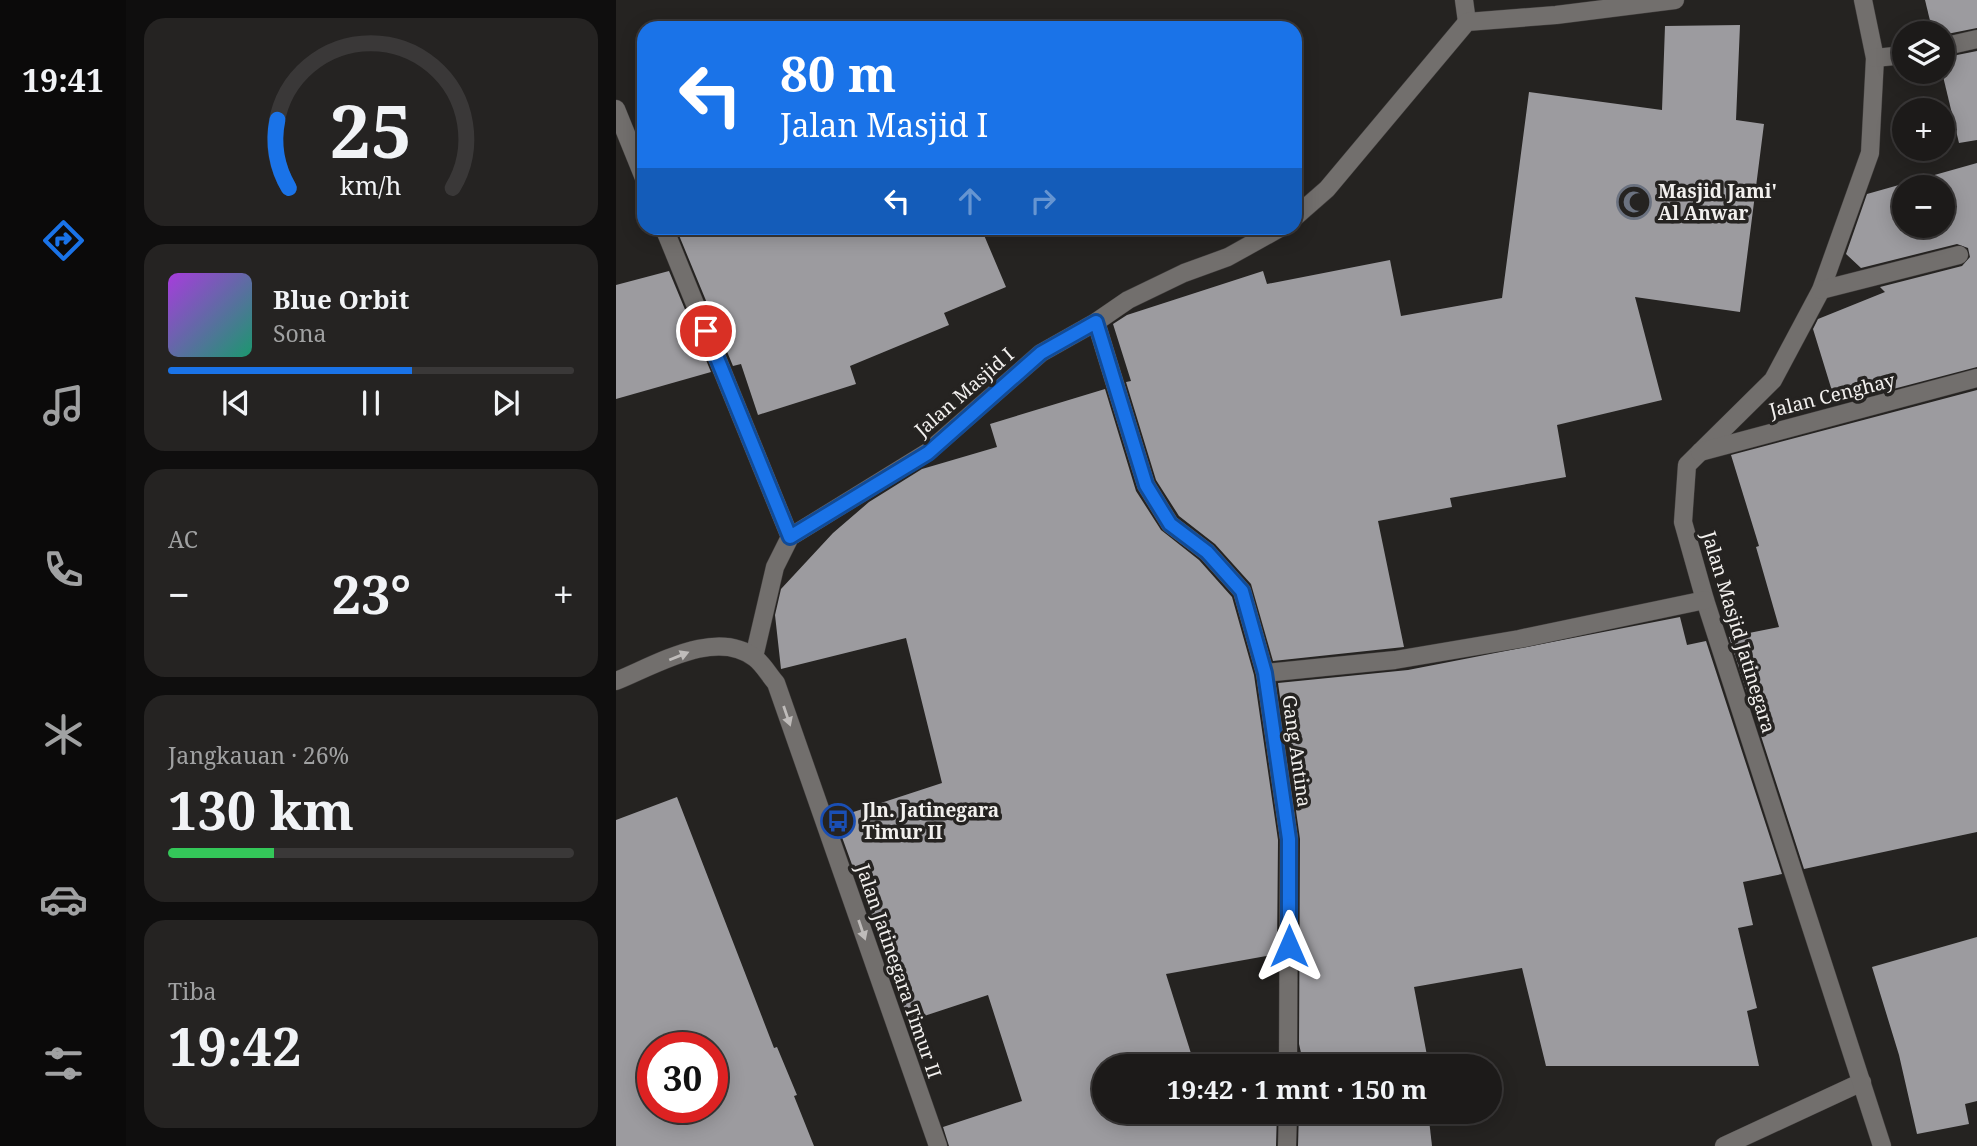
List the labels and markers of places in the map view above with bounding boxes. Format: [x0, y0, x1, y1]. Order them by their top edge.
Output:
place label: Masjid Jami' Al Anwar [1658, 178, 1777, 226]
mosque icon: Masjid Jami' Al Anwar [1615, 183, 1653, 221]
pin [676, 301, 736, 361]
place label: Jln. Jatinegara Timur II [861, 797, 999, 845]
bus stop icon: Jln. Jatinegara Timur II [819, 802, 857, 840]

